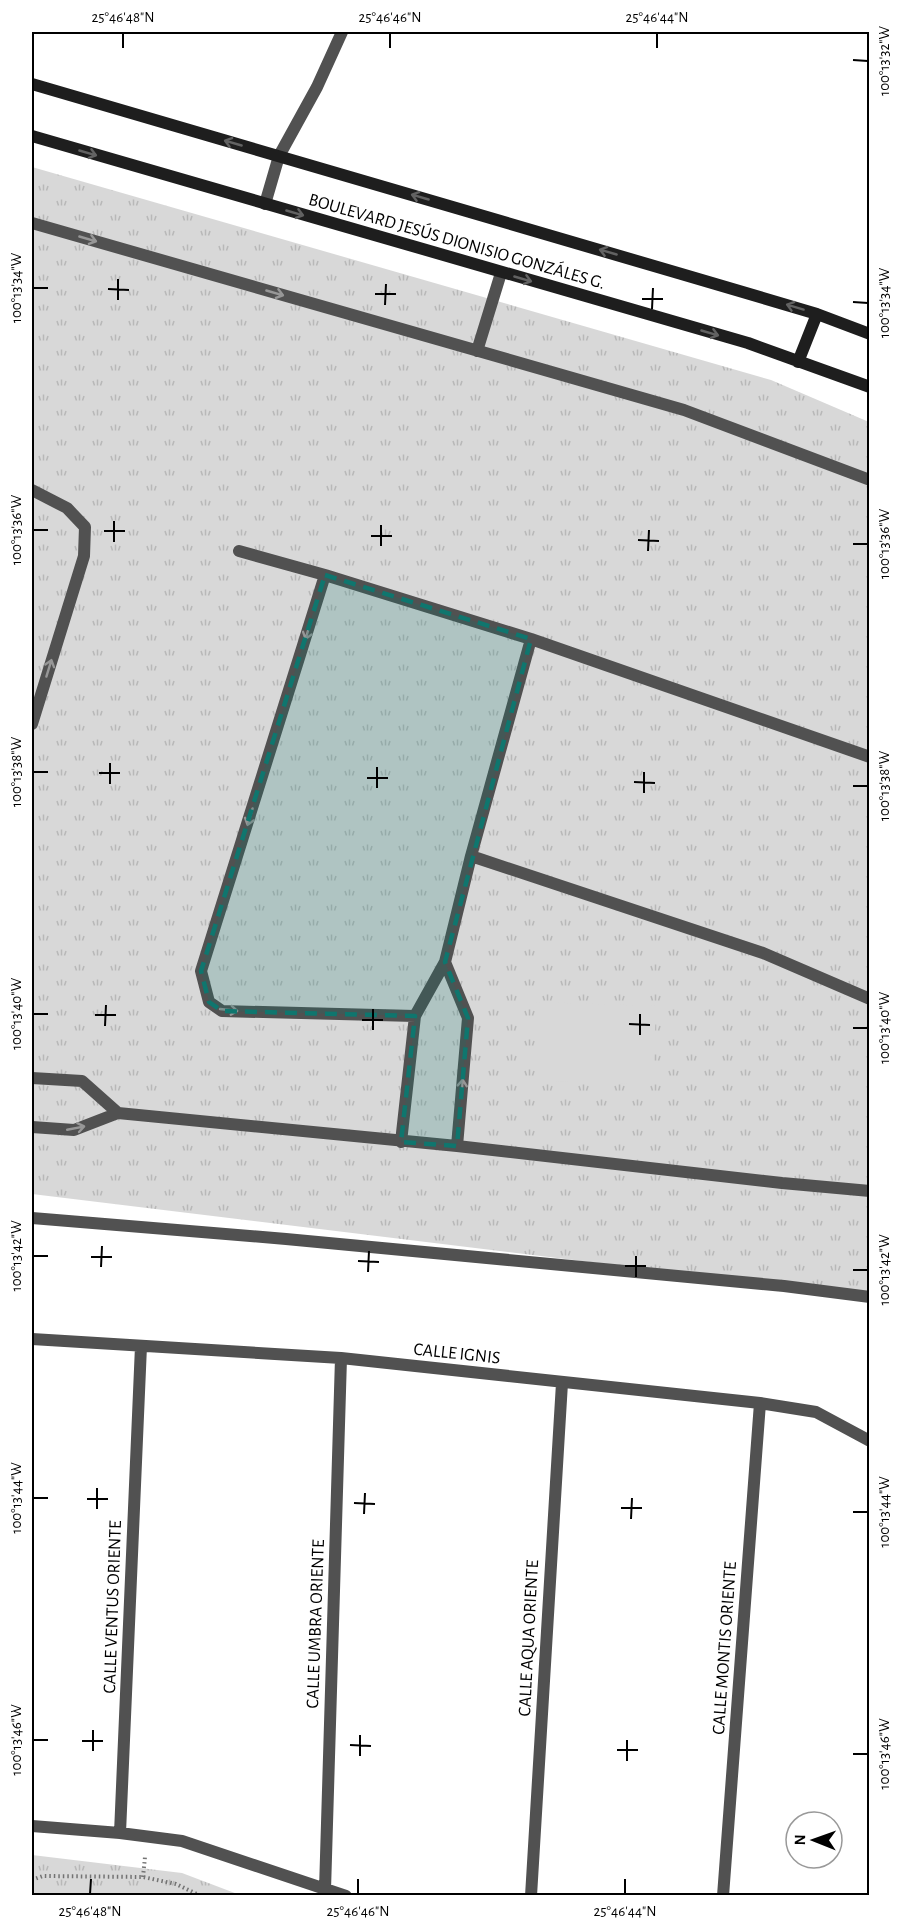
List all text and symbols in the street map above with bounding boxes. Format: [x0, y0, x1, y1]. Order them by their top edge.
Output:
text: 25°46'48"N [91, 10, 155, 25]
text: 25°46'46"N [359, 10, 421, 25]
text: 25°46'44"N [625, 10, 689, 25]
text: 100°13'32"W [877, 25, 892, 96]
one-way arrow [224, 137, 243, 148]
one-way arrow [78, 148, 97, 159]
street label: BOULEVARD JESÚS DIONISIO GONZÁLES G. [306, 188, 608, 293]
one-way arrow [411, 191, 430, 203]
one-way arrow [285, 208, 304, 219]
one-way arrow [78, 234, 97, 245]
one-way arrow [598, 246, 617, 257]
text: 100°13'34"W [9, 252, 24, 323]
text: 100°13'34"W [877, 267, 892, 338]
one-way arrow [513, 274, 532, 285]
one-way arrow [265, 287, 284, 299]
one-way arrow [785, 301, 804, 312]
one-way arrow [700, 328, 719, 339]
text: 100°13'36"W [9, 494, 24, 565]
text: 100°13'36"W [877, 508, 892, 579]
one-way arrow [302, 621, 313, 640]
one-way arrow [44, 659, 55, 678]
text: 100°13'38"W [9, 736, 24, 807]
text: 100°13'38"W [877, 750, 892, 821]
one-way arrow [243, 807, 254, 826]
text: 100°13'40"W [9, 977, 24, 1050]
text: 100°13'40"W [877, 991, 892, 1064]
one-way arrow [219, 1005, 239, 1016]
one-way arrow [457, 1079, 468, 1098]
one-way arrow [66, 1122, 85, 1133]
text: 100°13'42"W [9, 1220, 24, 1292]
text: 100°13'42"W [877, 1234, 892, 1306]
street label: CALLE IGNIS [413, 1340, 501, 1368]
text: 100°13'44"W [9, 1462, 24, 1534]
text: 100°13'44"W [877, 1476, 892, 1548]
street label: CALLE VENTUS ORIENTE [101, 1520, 125, 1694]
street label: CALLE UMBRA ORIENTE [304, 1539, 328, 1709]
street label: CALLE AQUA ORIENTE [516, 1559, 542, 1717]
street label: CALLE MONTIS ORIENTE [710, 1561, 740, 1735]
text: 100°13'46"W [9, 1704, 24, 1776]
text: 100°13'46"W [877, 1718, 892, 1790]
north arrow [784, 1810, 844, 1870]
text: N [792, 1834, 808, 1845]
text: 25°46'48"N [58, 1904, 122, 1919]
text: 25°46'46"N [327, 1904, 389, 1919]
text: 25°46'44"N [593, 1904, 657, 1919]

